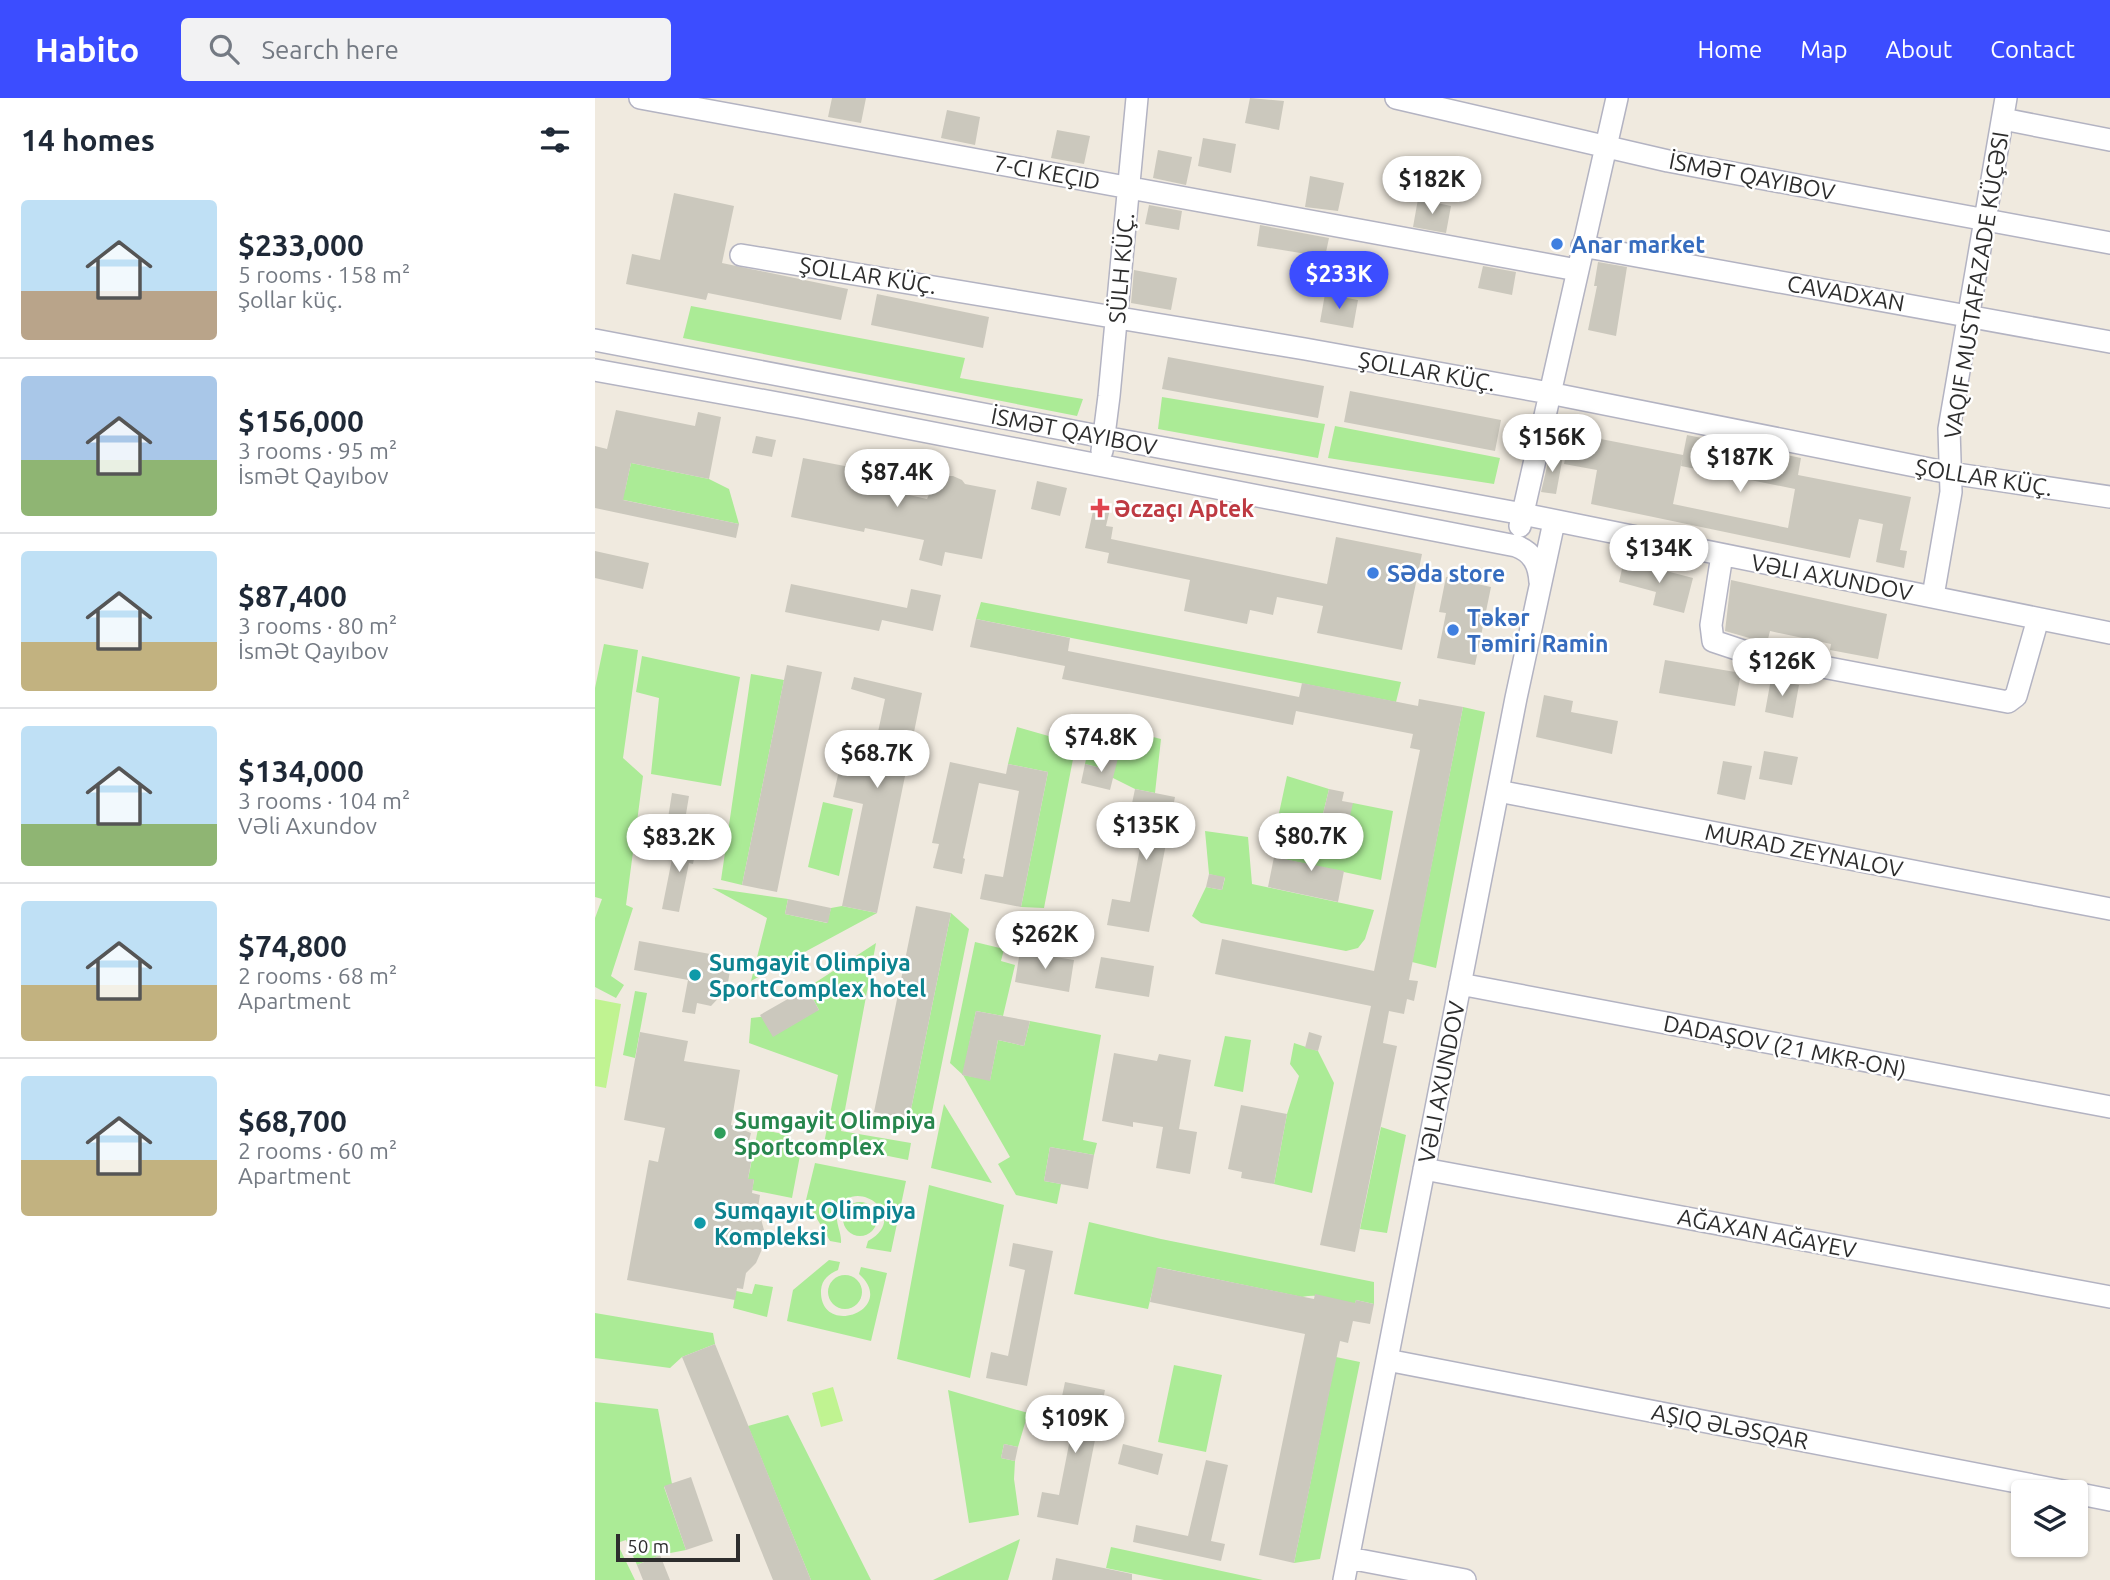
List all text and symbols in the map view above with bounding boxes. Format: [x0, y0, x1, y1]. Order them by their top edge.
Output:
search box [181, 18, 671, 81]
icon: search [205, 30, 243, 68]
text: Habito [35, 31, 139, 68]
text: Search here [261, 35, 399, 64]
text: Home [1697, 36, 1762, 63]
text: Map [1800, 36, 1847, 63]
text: About [1885, 36, 1952, 63]
text: Contact [1990, 36, 2075, 63]
icon: filters [536, 121, 574, 159]
text: 14 homes [21, 123, 155, 157]
street label: VAQIF MUSTAFAZADE KÜÇƏSI [1939, 130, 2013, 440]
street label: İSMƏT QAYIBOV [1667, 148, 1838, 204]
street label: 7-CI KEÇID [992, 150, 1102, 194]
pin: $182K [1383, 156, 1481, 216]
text: $182K [1398, 166, 1466, 191]
street label: SÜLH KÜÇ. [1104, 212, 1138, 324]
icon: home [77, 228, 161, 312]
text: $233,000 [238, 228, 364, 262]
place label: Anar market [1571, 232, 1705, 257]
marker: Anar market [1549, 236, 1565, 252]
street label: ŞOLLAR KÜÇ. [798, 252, 938, 298]
pin: $233K [1290, 252, 1388, 311]
text: $233K [1305, 261, 1373, 286]
text: 5 rooms · 158 m² [238, 262, 410, 287]
street label: CAVADXAN [1785, 270, 1907, 316]
text: Şollar küç. [238, 287, 343, 312]
street label: ŞOLLAR KÜÇ. [1357, 347, 1497, 395]
street label: İSMƏT QAYIBOV [989, 403, 1160, 459]
icon: home [77, 404, 161, 488]
text: $156,000 [238, 404, 364, 438]
pin: $156K [1503, 414, 1601, 474]
text: $156K [1518, 424, 1586, 449]
pin: $187K [1691, 434, 1789, 494]
text: 3 rooms · 95 m² [238, 438, 397, 463]
text: $187K [1706, 444, 1774, 469]
pin: $87.4K [840, 450, 954, 509]
street label: ŞOLLAR KÜÇ. [1914, 454, 2054, 500]
text: $87.4K [861, 459, 933, 484]
text: İsmət Qayıbov [238, 463, 389, 488]
place label: Əczaçı Aptek [1114, 496, 1254, 522]
marker: Əczaçı Aptek [1092, 500, 1108, 516]
pin: $134K [1610, 526, 1708, 585]
text: $134K [1625, 535, 1693, 560]
street label: VƏLI AXUNDOV [1749, 549, 1915, 605]
place label: Səda store [1387, 561, 1505, 586]
marker: Səda store [1365, 565, 1381, 581]
icon: home [77, 579, 161, 663]
text: $87,400 [238, 579, 347, 613]
place label: Tәkәr Tәmiri Ramin [1467, 605, 1608, 656]
text: 3 rooms · 80 m² [238, 613, 397, 638]
marker: Tәkәr Tәmiri Ramin [1445, 622, 1461, 638]
text: İsmət Qayıbov [238, 638, 389, 663]
pin: $126K [1733, 638, 1831, 698]
text: $126K [1748, 648, 1816, 673]
pin: $74.8K [1044, 714, 1158, 774]
text: $74.8K [1065, 724, 1137, 749]
pin: $68.7K [820, 730, 934, 790]
text: $68.7K [841, 740, 913, 765]
icon: home [77, 754, 161, 838]
text: $134,000 [238, 754, 364, 788]
text: 3 rooms · 104 m² [238, 788, 410, 813]
pin: $135K [1097, 802, 1195, 862]
text: $135K [1112, 812, 1180, 837]
text: Vəli Axundov [238, 813, 377, 838]
pin: $83.2K [622, 814, 736, 874]
pin: $80.7K [1254, 814, 1368, 873]
street label: MURAD ZEYNALOV [1703, 819, 1905, 882]
text: $80.7K [1275, 823, 1347, 848]
text: $83.2K [643, 824, 715, 849]
pin: $262K [996, 912, 1094, 971]
text: $262K [1011, 921, 1079, 946]
icon: home [77, 929, 161, 1013]
text: $74,800 [238, 929, 347, 963]
place label: Sumgayit Olimpiya SportComplex hotel [709, 950, 926, 1001]
text: 2 rooms · 68 m² [238, 963, 397, 988]
marker: Sumgayit Olimpiya SportComplex hotel [687, 967, 703, 983]
text: Apartment [238, 988, 351, 1013]
street label: VƏLI AXUNDOV [1413, 999, 1469, 1165]
street label: DADAŞOV (21 MKR-ON) [1661, 1010, 1909, 1083]
icon: home [77, 1104, 161, 1188]
text: $68,700 [238, 1104, 347, 1138]
place label: Sumgayit Olimpiya Sportcomplex [734, 1108, 936, 1159]
marker: Sumgayit Olimpiya Sportcomplex [712, 1125, 728, 1141]
text: 2 rooms · 60 m² [238, 1138, 397, 1163]
text: Apartment [238, 1163, 351, 1188]
place label: Sumqayıt Olimpiya Kompleksi [714, 1198, 916, 1249]
street label: AĞAXAN AĞAYEV [1676, 1203, 1859, 1263]
marker: Sumqayıt Olimpiya Kompleksi [692, 1215, 708, 1231]
pin: $109K [1026, 1396, 1124, 1455]
street label: AŞIQ ƏLƏSQAR [1649, 1399, 1811, 1453]
text: $109K [1041, 1405, 1109, 1430]
map controls [2011, 1480, 2088, 1557]
button: layers [2011, 1480, 2088, 1557]
scale bar [616, 1531, 740, 1563]
text: 50 m [627, 1535, 669, 1557]

